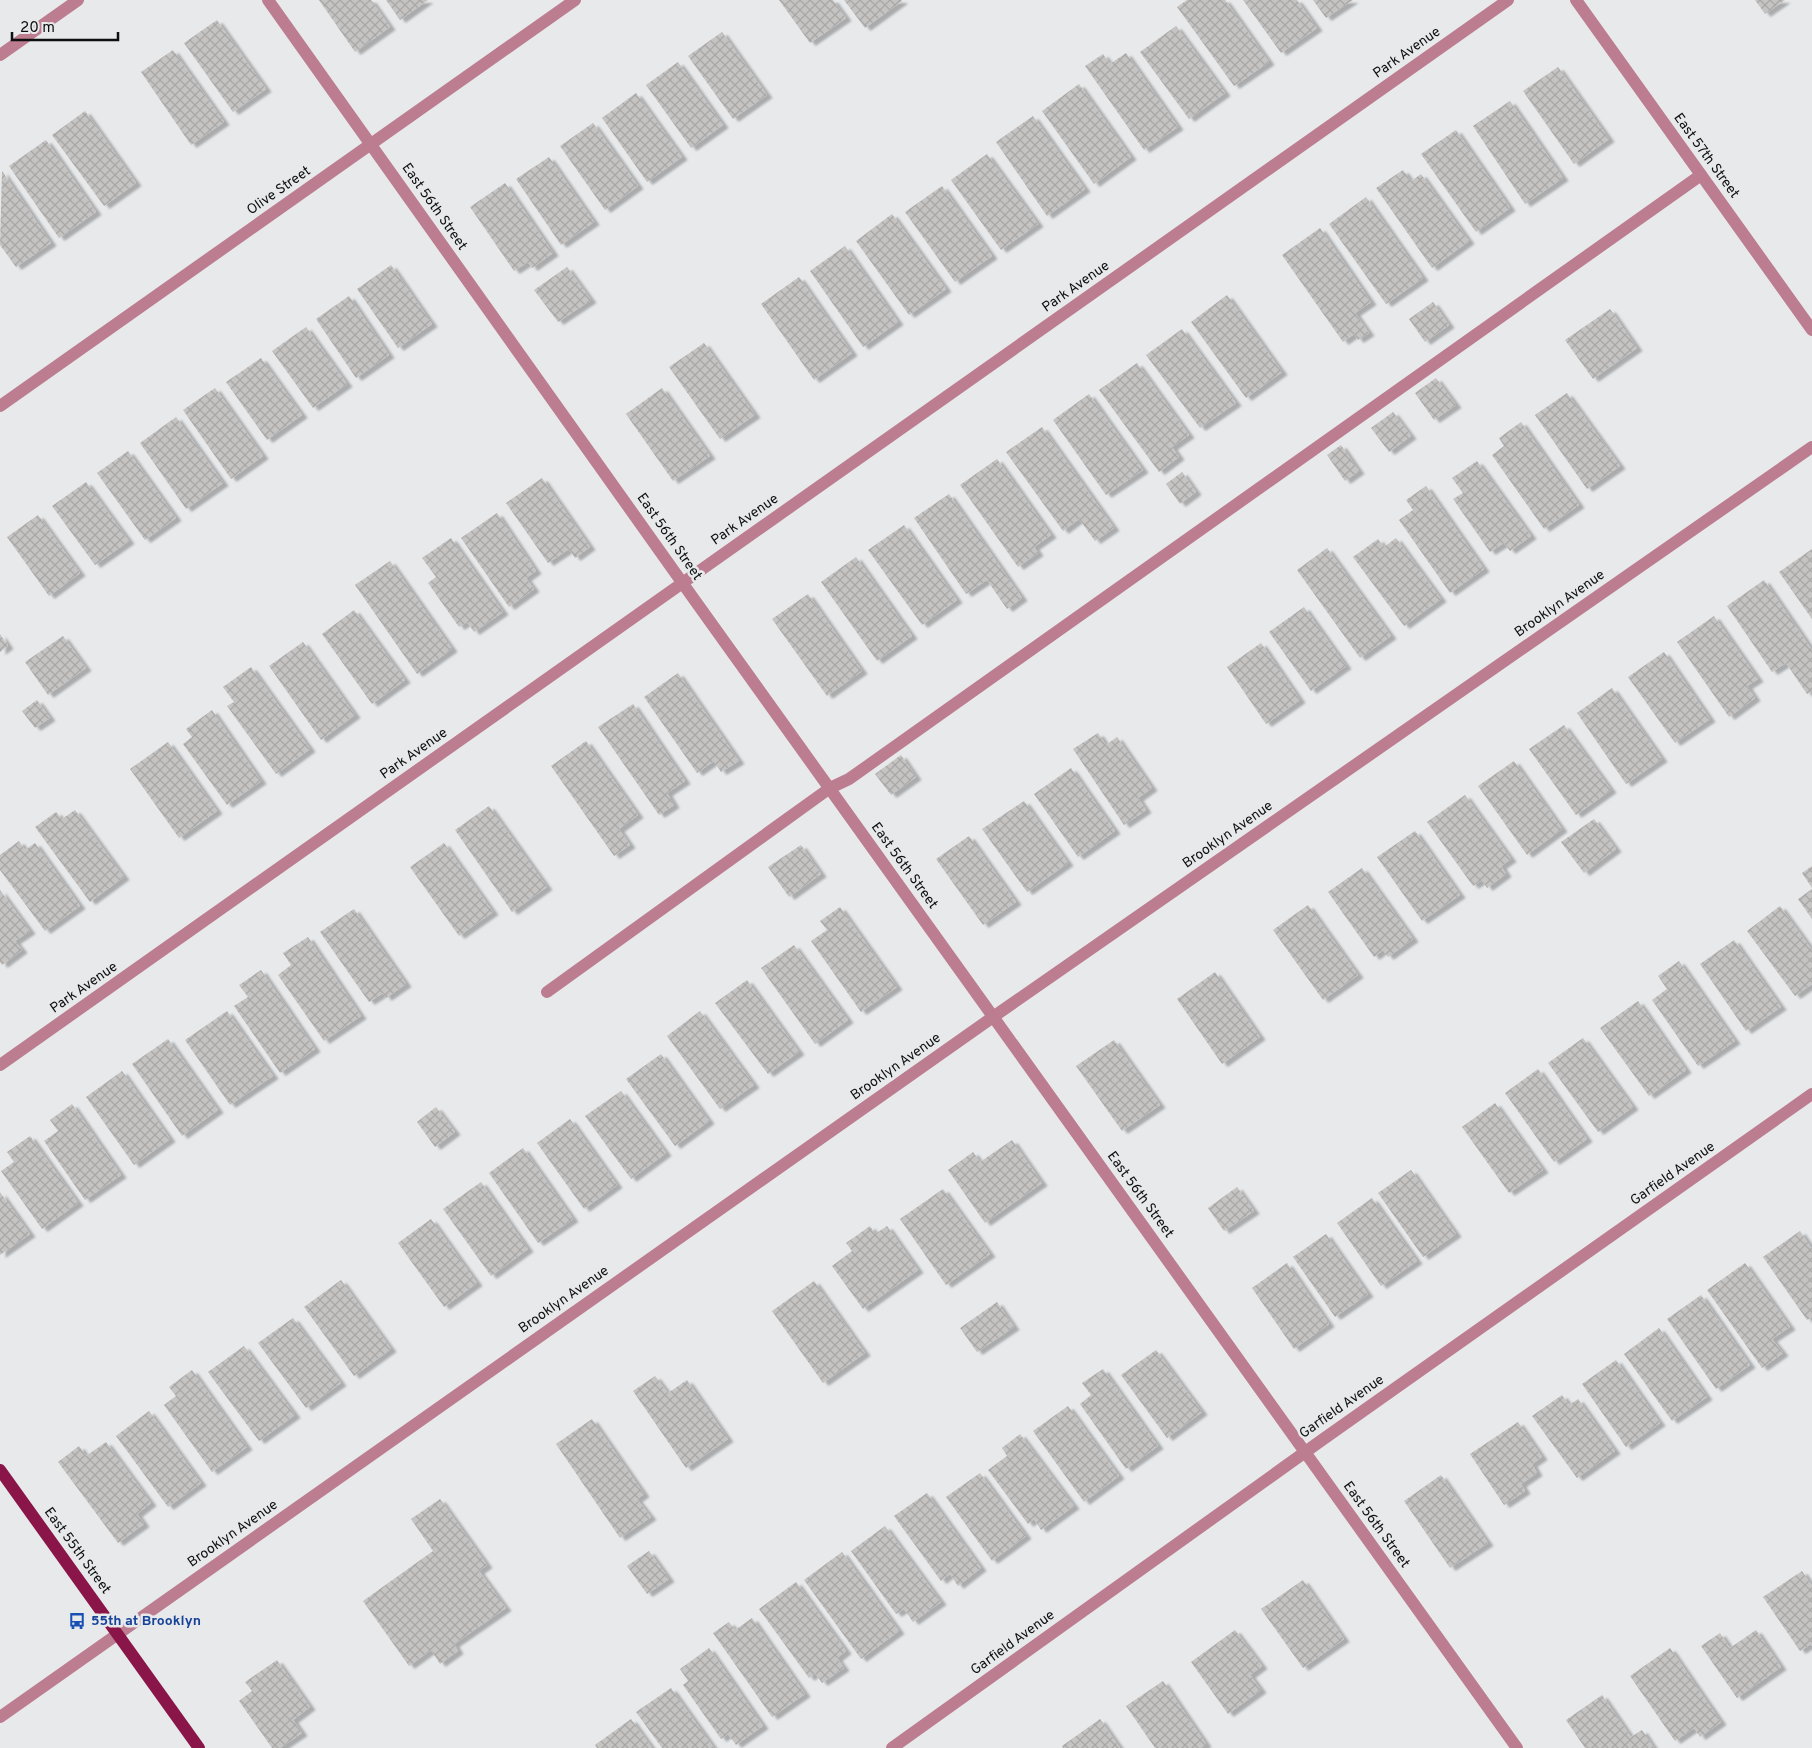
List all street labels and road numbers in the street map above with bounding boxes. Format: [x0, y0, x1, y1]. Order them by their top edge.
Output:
street label: Park Avenue [1370, 24, 1444, 82]
street label: East 57th Street [1669, 110, 1743, 202]
street label: East 56th Street [398, 160, 470, 254]
street label: Olive Street [244, 163, 314, 219]
street label: Park Avenue [1039, 258, 1113, 316]
street label: East 56th Street [633, 490, 705, 584]
street label: Park Avenue [708, 491, 782, 549]
street label: Brooklyn Avenue [1512, 567, 1608, 641]
street label: Park Avenue [377, 725, 451, 783]
street label: Brooklyn Avenue [1180, 798, 1276, 872]
street label: East 56th Street [867, 820, 941, 912]
street label: Park Avenue [47, 959, 121, 1017]
street label: Brooklyn Avenue [848, 1030, 944, 1104]
street label: Garfield Avenue [1627, 1138, 1719, 1210]
street label: East 56th Street [1103, 1149, 1177, 1241]
street label: Brooklyn Avenue [516, 1263, 612, 1337]
street label: Garfield Avenue [1296, 1371, 1388, 1443]
street label: East 56th Street [1339, 1479, 1413, 1571]
street label: Brooklyn Avenue [185, 1497, 281, 1571]
street label: East 55th Street [40, 1504, 114, 1598]
street label: Garfield Avenue [968, 1607, 1058, 1679]

